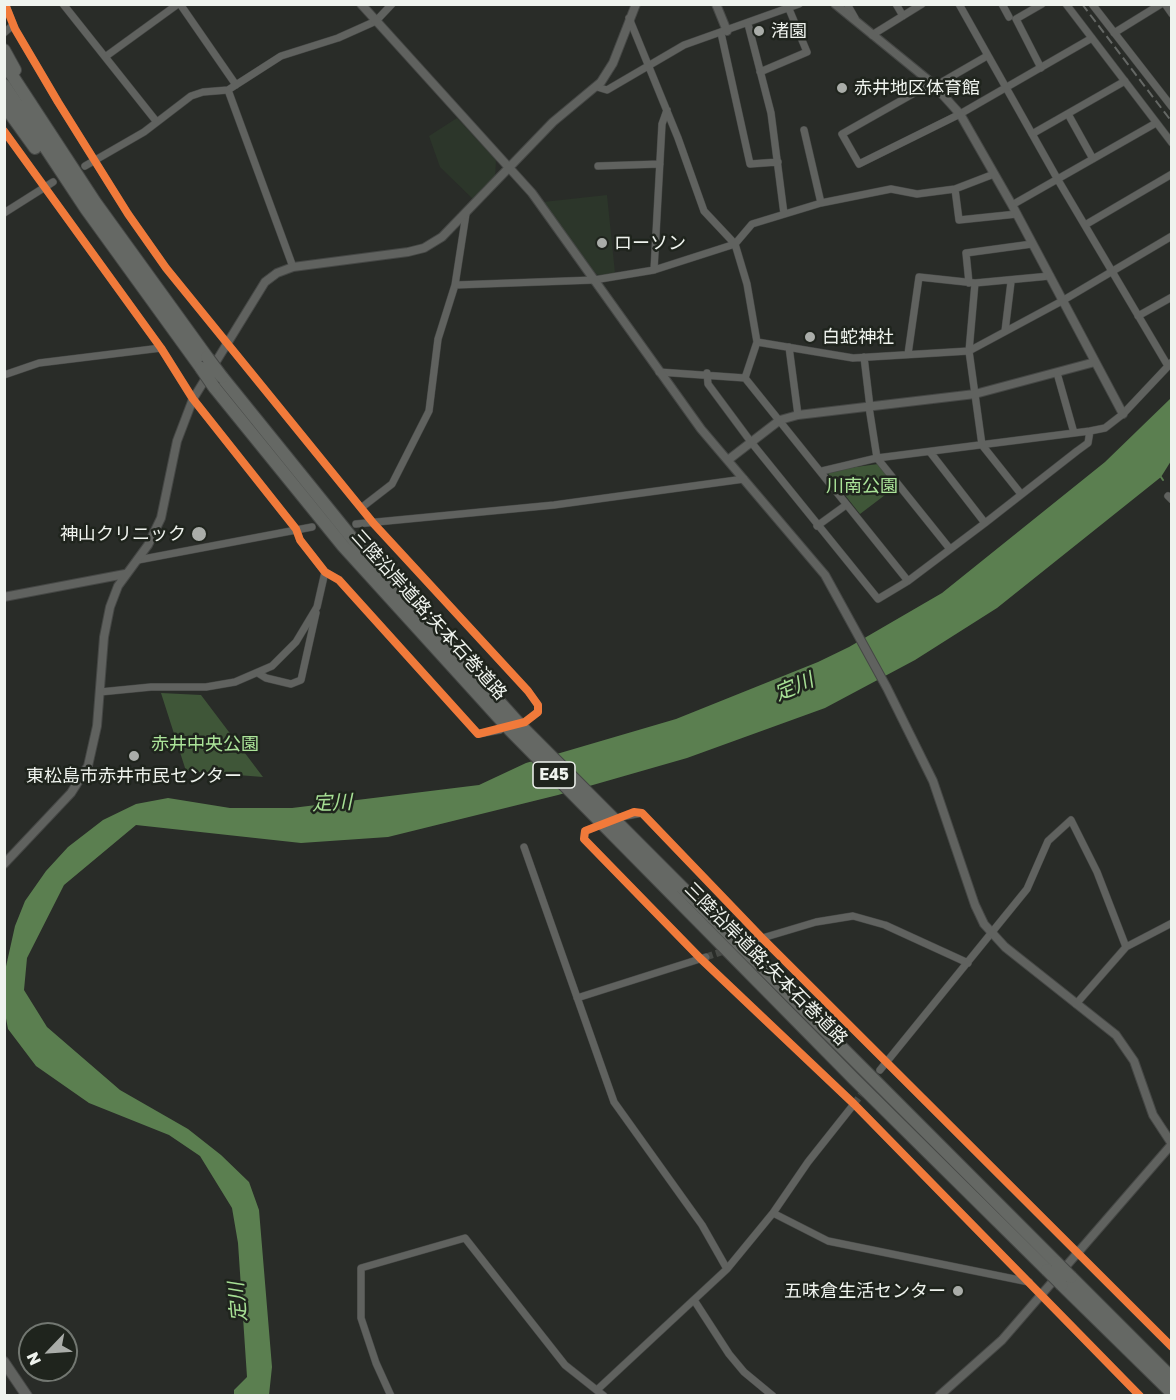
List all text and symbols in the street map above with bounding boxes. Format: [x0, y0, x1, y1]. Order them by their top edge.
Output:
place label: 渚園 [771, 20, 807, 42]
marker: 渚園 [752, 24, 766, 38]
place label: 赤井地区体育館 [854, 77, 980, 99]
marker: 赤井地区体育館 [835, 81, 849, 95]
place label: ローソン [614, 232, 686, 254]
marker: ローソン [595, 236, 609, 250]
place label: 白蛇神社 [822, 326, 894, 348]
marker: 白蛇神社 [803, 330, 817, 344]
park label: 川南公園 [826, 475, 898, 497]
place label: 神山クリニック [60, 523, 186, 545]
marker: 神山クリニック [190, 525, 208, 543]
street label: 三陸沿岸道路;矢本石巻道路 [347, 526, 511, 704]
water label: 定川 [771, 668, 817, 706]
park label: 赤井中央公園 [151, 733, 259, 755]
marker: 東松島市赤井市民センター [127, 749, 141, 763]
road number: E45 [533, 762, 575, 788]
place label: 東松島市赤井市民センター [26, 765, 242, 787]
water label: 定川 [312, 790, 352, 816]
street label: 三陸沿岸道路;矢本石巻道路 [680, 878, 852, 1050]
place label: 五味倉生活センター [784, 1280, 946, 1302]
water label: 定川 [224, 1281, 252, 1323]
marker: 五味倉生活センター [951, 1284, 965, 1298]
north arrow [18, 1322, 78, 1382]
text: N [22, 1349, 45, 1369]

